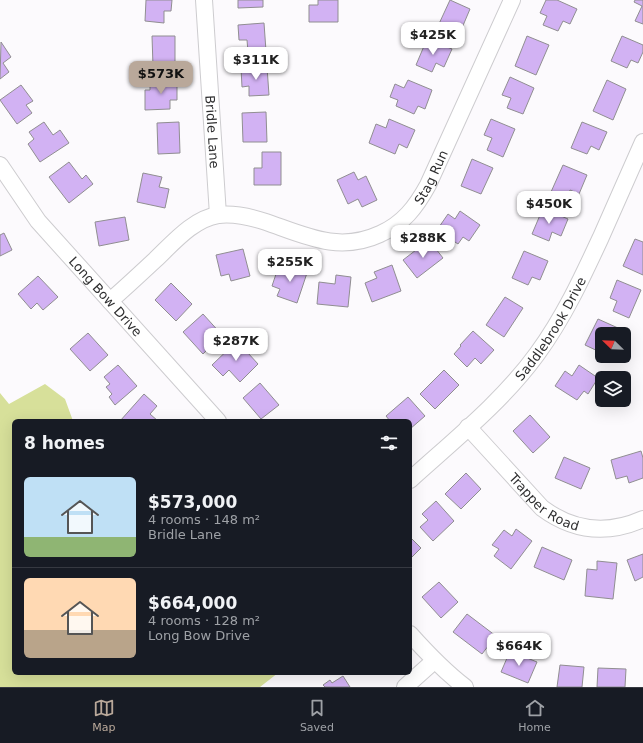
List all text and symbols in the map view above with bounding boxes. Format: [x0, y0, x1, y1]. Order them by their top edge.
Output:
pin: $425K [405, 22, 461, 56]
text: $425K [410, 27, 456, 42]
pin: $311K [228, 47, 284, 81]
text: $311K [233, 52, 279, 67]
pin: $573K [133, 61, 189, 95]
text: $573K [138, 66, 184, 81]
street label: Bridle Lane [203, 95, 222, 169]
street label: Stag Run [411, 148, 450, 207]
pin: $450K [521, 191, 577, 225]
text: $450K [526, 196, 572, 211]
pin: $288K [395, 225, 451, 259]
text: $288K [400, 230, 446, 245]
pin: $255K [262, 249, 318, 283]
street label: Long Bow Drive [66, 253, 145, 339]
text: $255K [267, 254, 313, 269]
street label: Saddlebrook Drive [512, 274, 589, 383]
north arrow [595, 327, 631, 363]
map controls [595, 327, 631, 407]
pin: $287K [208, 328, 264, 362]
text: $287K [213, 333, 259, 348]
button: layers [595, 371, 631, 407]
icon: filters [378, 432, 400, 454]
text: 8 homes [24, 433, 105, 453]
street label: Trapper Road [506, 469, 581, 533]
text: $573,000 [148, 492, 237, 512]
icon: home [56, 493, 104, 541]
text: 4 rooms · 148 m² [148, 512, 260, 527]
text: Bridle Lane [148, 527, 221, 542]
text: $664,000 [148, 593, 237, 613]
icon: home [56, 594, 104, 642]
text: 4 rooms · 128 m² [148, 613, 260, 628]
text: Long Bow Drive [148, 628, 250, 643]
pin: $664K [491, 633, 547, 667]
text: $664K [496, 638, 542, 653]
tab: Map [92, 697, 115, 734]
tab: Saved [300, 697, 334, 734]
tab: Home [518, 697, 551, 734]

